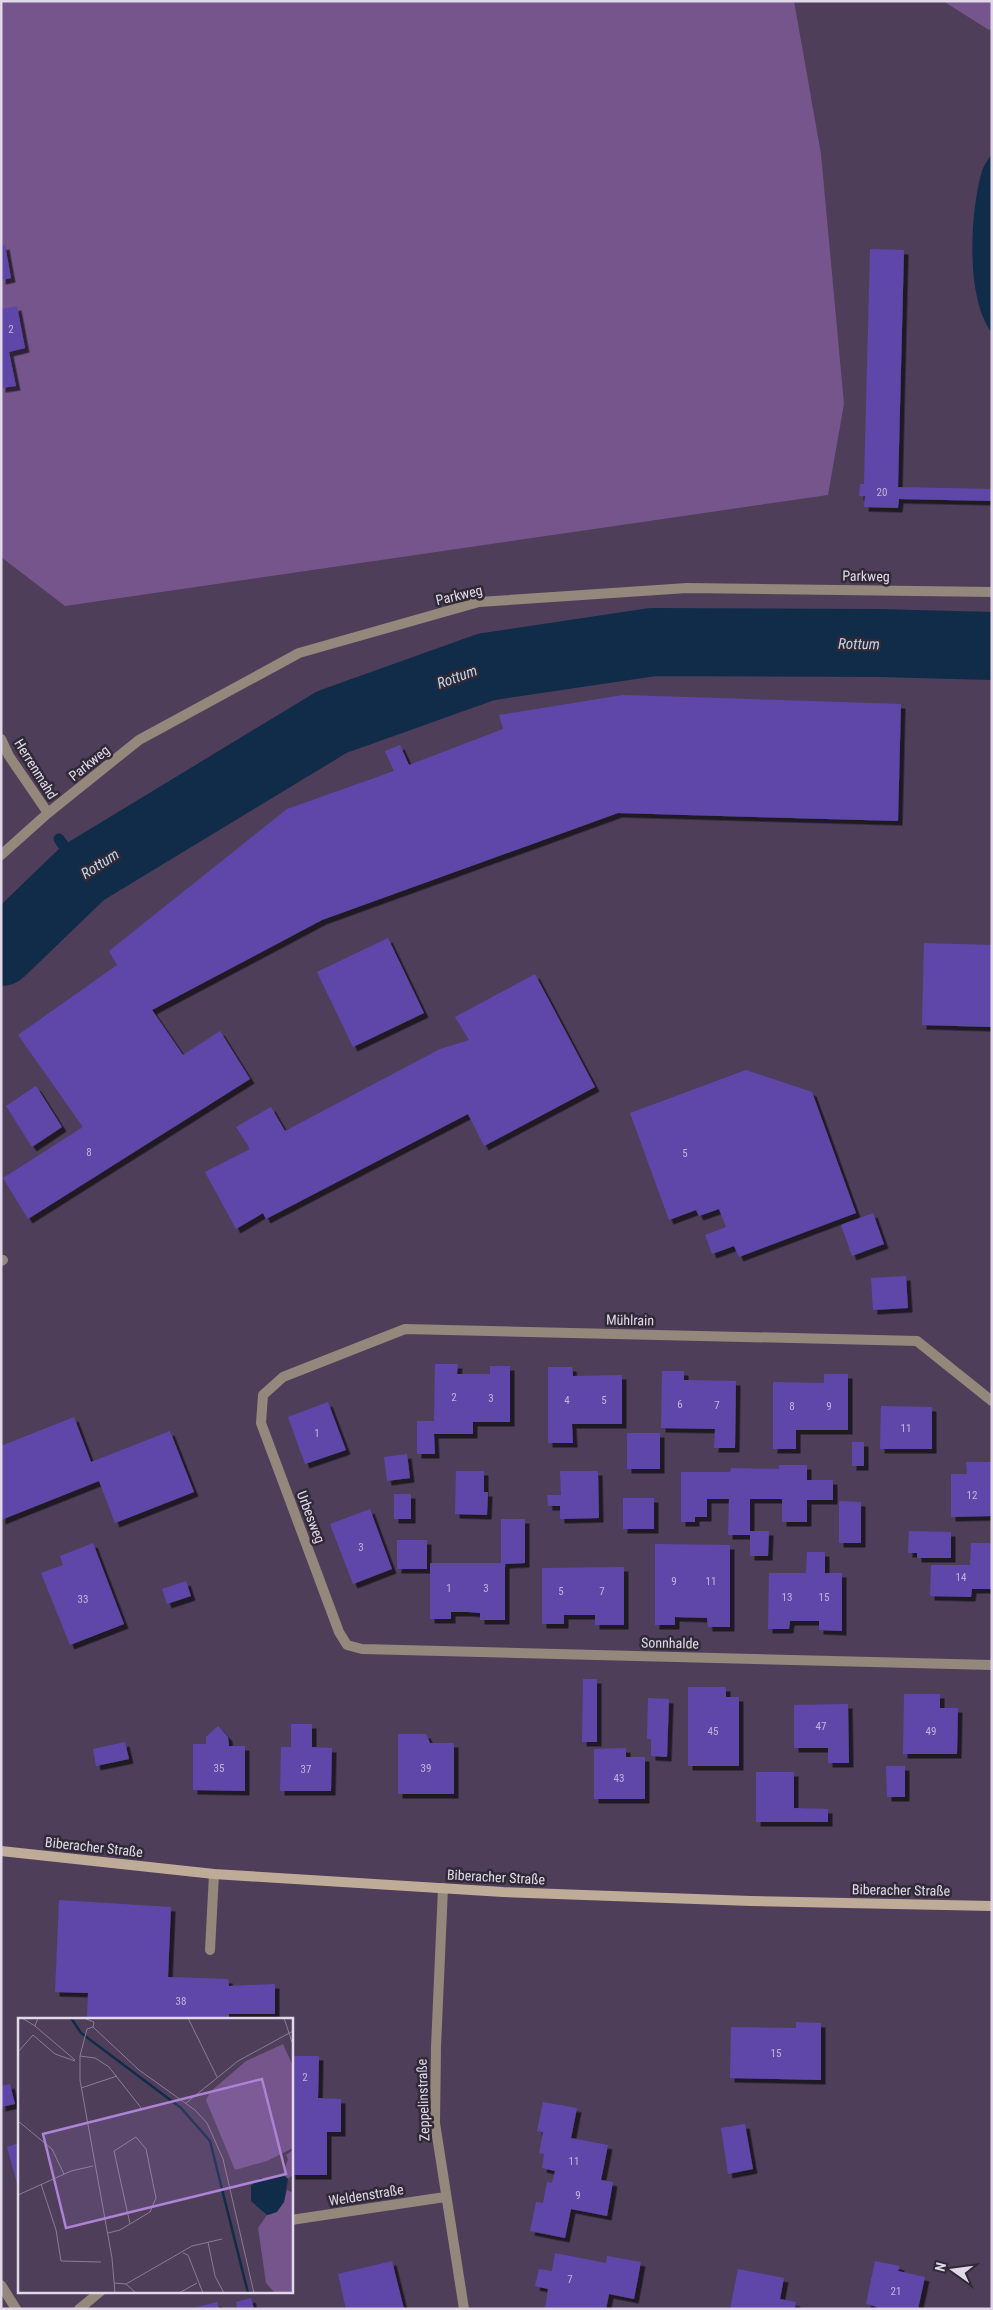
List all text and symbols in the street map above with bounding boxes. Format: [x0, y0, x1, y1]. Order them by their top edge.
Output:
house number: 2 [8, 323, 14, 336]
house number: 20 [877, 486, 887, 499]
street label: Parkweg [842, 568, 890, 584]
street label: Parkweg [434, 582, 484, 608]
water label: Rottum [838, 635, 880, 653]
water label: Rottum [434, 661, 480, 693]
street label: Herrenmahd [11, 736, 61, 802]
street label: Parkweg [65, 742, 113, 784]
water label: Rottum [78, 845, 122, 883]
house number: 8 [86, 1146, 92, 1159]
house number: 5 [682, 1147, 688, 1160]
street label: Mühlrain [606, 1312, 654, 1328]
house number: 2 [451, 1391, 457, 1404]
house number: 3 [488, 1392, 494, 1405]
house number: 4 [564, 1394, 570, 1407]
house number: 5 [601, 1394, 607, 1407]
house number: 6 [677, 1398, 683, 1411]
house number: 7 [714, 1399, 720, 1412]
house number: 8 [789, 1400, 795, 1413]
house number: 9 [826, 1400, 832, 1413]
house number: 11 [901, 1422, 911, 1435]
house number: 1 [314, 1427, 320, 1440]
street label: Urbesweg [294, 1489, 328, 1545]
house number: 12 [967, 1489, 977, 1502]
house number: 3 [358, 1541, 364, 1554]
house number: 14 [956, 1571, 967, 1584]
house number: 9 [671, 1575, 677, 1588]
house number: 11 [706, 1575, 716, 1588]
house number: 1 [446, 1582, 452, 1595]
house number: 3 [483, 1582, 489, 1595]
house number: 5 [558, 1585, 564, 1598]
house number: 7 [599, 1585, 605, 1598]
house number: 13 [782, 1591, 792, 1604]
house number: 15 [819, 1591, 829, 1604]
house number: 33 [78, 1593, 88, 1606]
street label: Sonnhalde [641, 1634, 700, 1652]
house number: 47 [816, 1720, 826, 1733]
house number: 45 [708, 1725, 718, 1738]
house number: 49 [926, 1725, 936, 1738]
house number: 35 [214, 1762, 224, 1775]
house number: 39 [421, 1762, 431, 1775]
house number: 37 [301, 1763, 311, 1776]
house number: 43 [614, 1772, 624, 1785]
street label: Biberacher Straße [44, 1834, 144, 1860]
street label: Biberacher Straße [447, 1866, 546, 1888]
street label: Biberacher Straße [852, 1881, 951, 1899]
house number: 38 [176, 1995, 186, 2008]
inset map [18, 2018, 292, 2292]
house number: 15 [771, 2047, 781, 2060]
street label: Zeppelinstraße [414, 2058, 432, 2141]
house number: 2 [302, 2071, 308, 2084]
house number: 11 [569, 2155, 579, 2168]
street label: Weldenstraße [327, 2181, 405, 2209]
house number: 9 [575, 2189, 581, 2202]
north arrow [928, 2245, 978, 2295]
text: N [932, 2261, 949, 2273]
house number: 7 [567, 2273, 573, 2286]
house number: 21 [891, 2285, 901, 2298]

